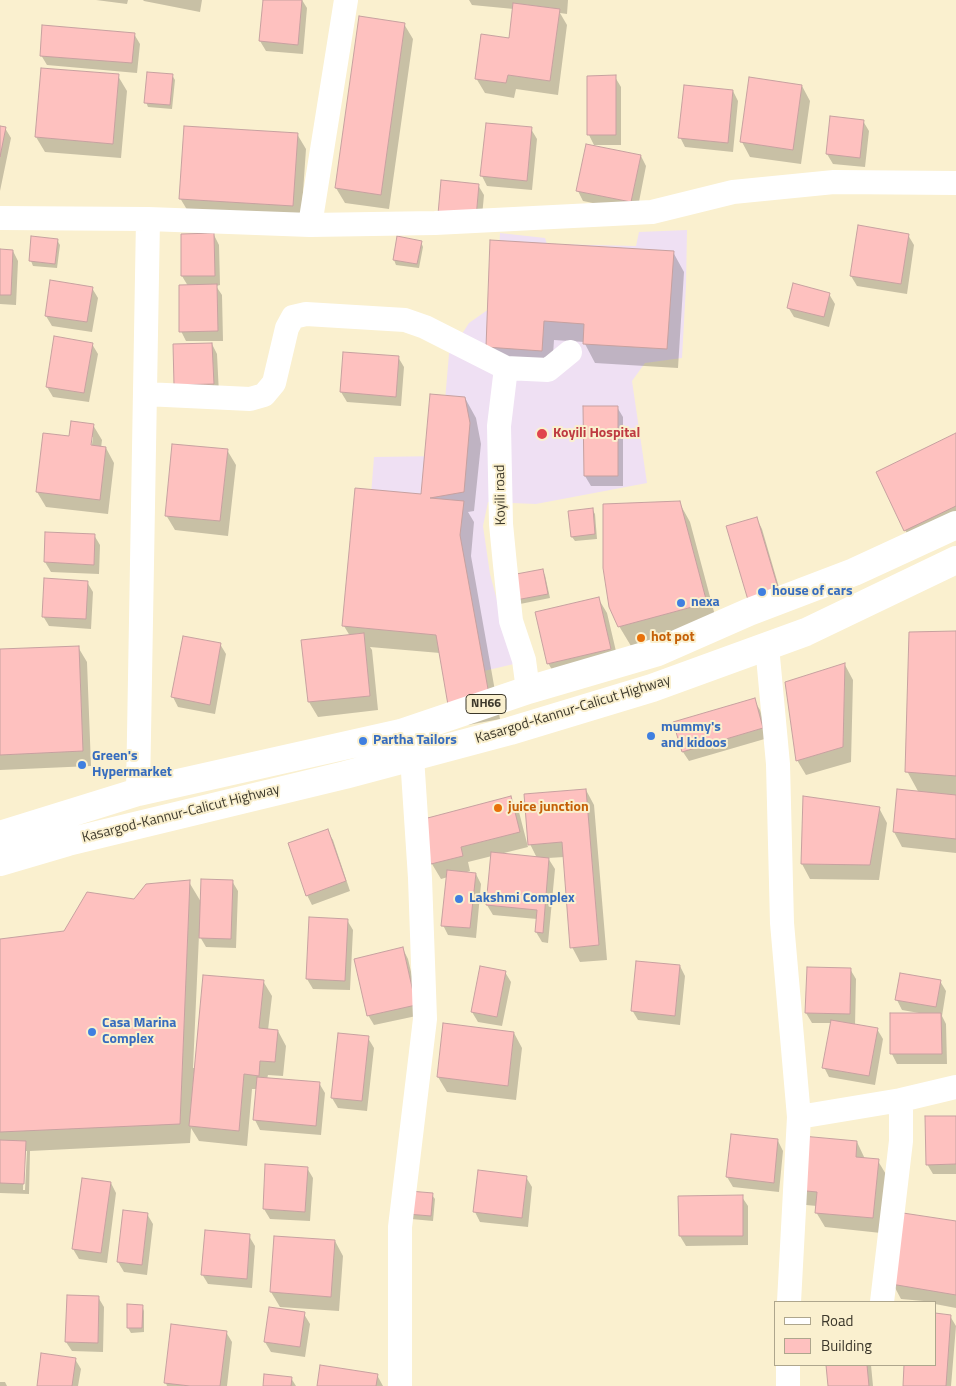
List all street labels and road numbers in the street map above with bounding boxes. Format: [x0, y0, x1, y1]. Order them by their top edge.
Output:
street label: Koyili road [492, 464, 510, 526]
street label: Kasargod-Kannur-Calicut Highway [473, 672, 673, 748]
road number: NH66 [466, 694, 506, 714]
street label: Kasargod-Kannur-Calicut Highway [80, 781, 282, 847]

